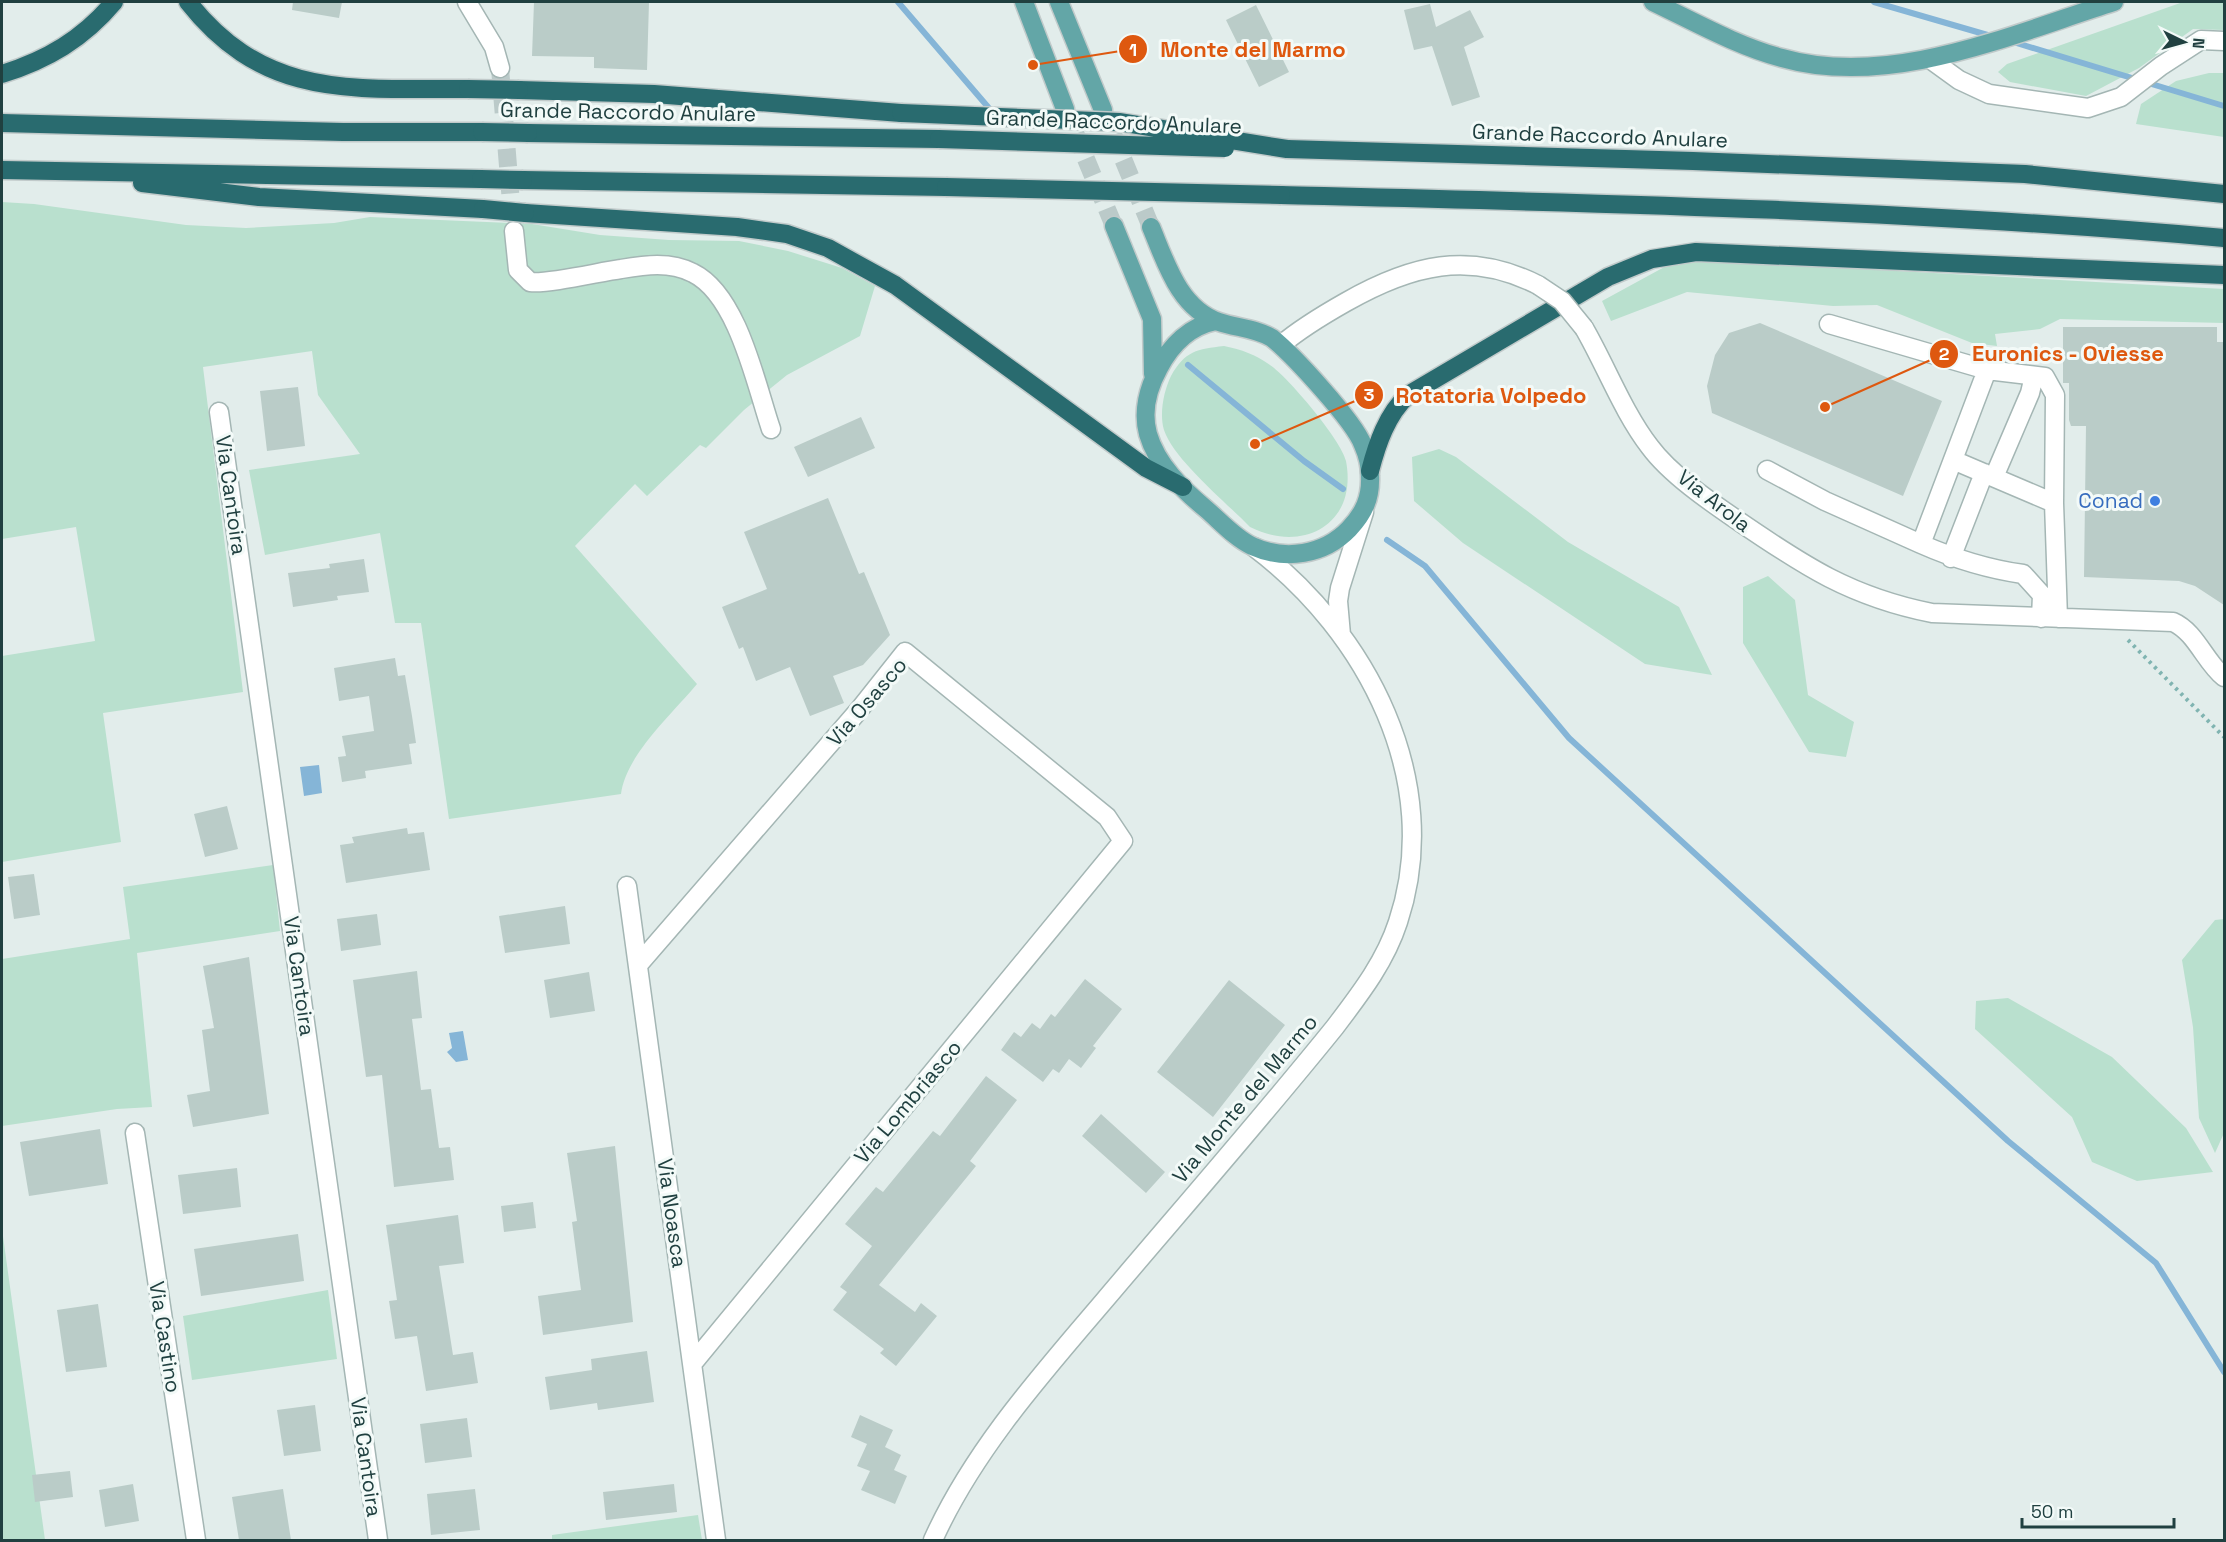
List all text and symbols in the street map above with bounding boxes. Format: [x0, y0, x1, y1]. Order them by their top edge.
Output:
north arrow [2154, 12, 2214, 72]
callout: Monte del Marmo [1118, 29, 1357, 69]
text: Monte del Marmo [1160, 35, 1346, 63]
text: N [2188, 37, 2209, 50]
text: 1 [1129, 38, 1137, 61]
street label: Grande Raccordo Anulare [500, 96, 756, 127]
street label: Grande Raccordo Anulare [986, 104, 1242, 139]
street label: Grande Raccordo Anulare [1472, 118, 1728, 153]
callout: Euronics - Oviesse [1929, 334, 2177, 374]
text: Euronics - Oviesse [1972, 339, 2164, 367]
text: 2 [1939, 342, 1950, 365]
callout: Rotatoria Volpedo [1354, 375, 1599, 415]
text: Rotatoria Volpedo [1395, 381, 1587, 409]
text: 3 [1364, 383, 1375, 406]
street label: Via Cantoira [210, 433, 253, 557]
street label: Via Arola [1672, 463, 1757, 538]
place label: Conad [2078, 487, 2143, 514]
marker: Conad [2148, 494, 2162, 508]
street label: Via Osasco [821, 652, 913, 752]
street label: Via Cantoira [278, 914, 321, 1038]
street label: Via Monte del Marmo [1166, 1009, 1323, 1189]
street label: Via Lombriasco [848, 1034, 967, 1169]
street label: Via Noasca [651, 1156, 694, 1269]
street label: Via Castino [143, 1279, 188, 1395]
street label: Via Cantoira [345, 1395, 388, 1519]
scale bar [2022, 1491, 2174, 1529]
text: 50 m [2031, 1500, 2073, 1523]

